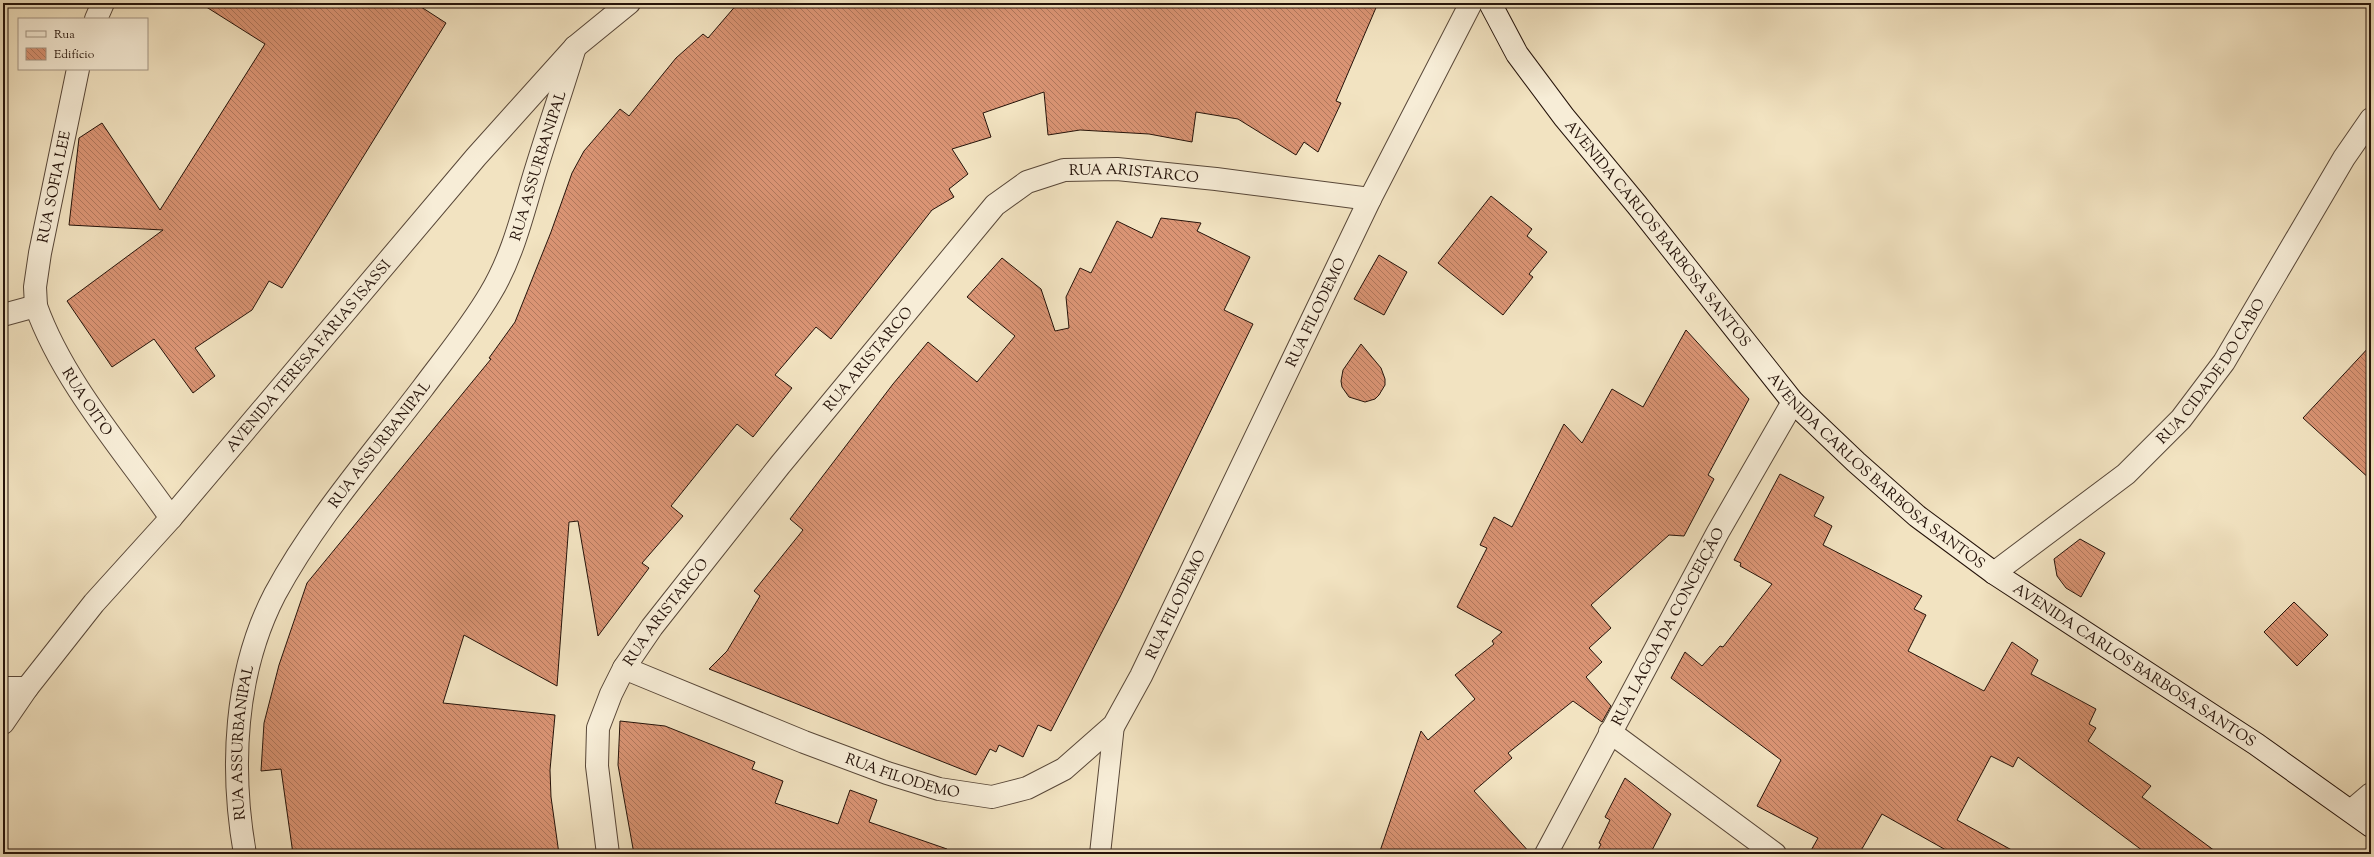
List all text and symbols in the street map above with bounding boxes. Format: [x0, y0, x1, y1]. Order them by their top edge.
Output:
legend [18, 18, 148, 70]
text: Rua [54, 26, 75, 44]
text: Edifício [54, 46, 95, 64]
street label: RUA ASSURBANIPAL [506, 88, 572, 244]
street label: AVENIDA CARLOS BARBOSA SANTOS [1559, 116, 1755, 352]
street label: RUA SOFIA LEE [33, 129, 77, 245]
street label: RUA ARISTARCO [1069, 160, 1200, 189]
street label: RUA FILODEMO [1282, 255, 1352, 371]
street label: AVENIDA TERESA FARIAS ISASSI [222, 256, 397, 457]
street label: RUA CIDADE DO CABO [2153, 295, 2271, 450]
street label: RUA ARISTARCO [819, 303, 919, 417]
street label: RUA OITO [56, 364, 117, 441]
street label: AVENIDA CARLOS BARBOSA SANTOS [1762, 369, 1989, 575]
street label: RUA ASSURBANIPAL [324, 377, 436, 513]
street label: RUA LAGOA DA CONCEIÇÃO [1607, 524, 1731, 730]
street label: RUA FILODEMO [1142, 547, 1212, 663]
street label: RUA ARISTARCO [619, 554, 714, 671]
street label: AVENIDA CARLOS BARBOSA SANTOS [2008, 579, 2259, 753]
street label: RUA ASSURBANIPAL [228, 663, 260, 821]
street label: RUA FILODEMO [842, 749, 961, 804]

